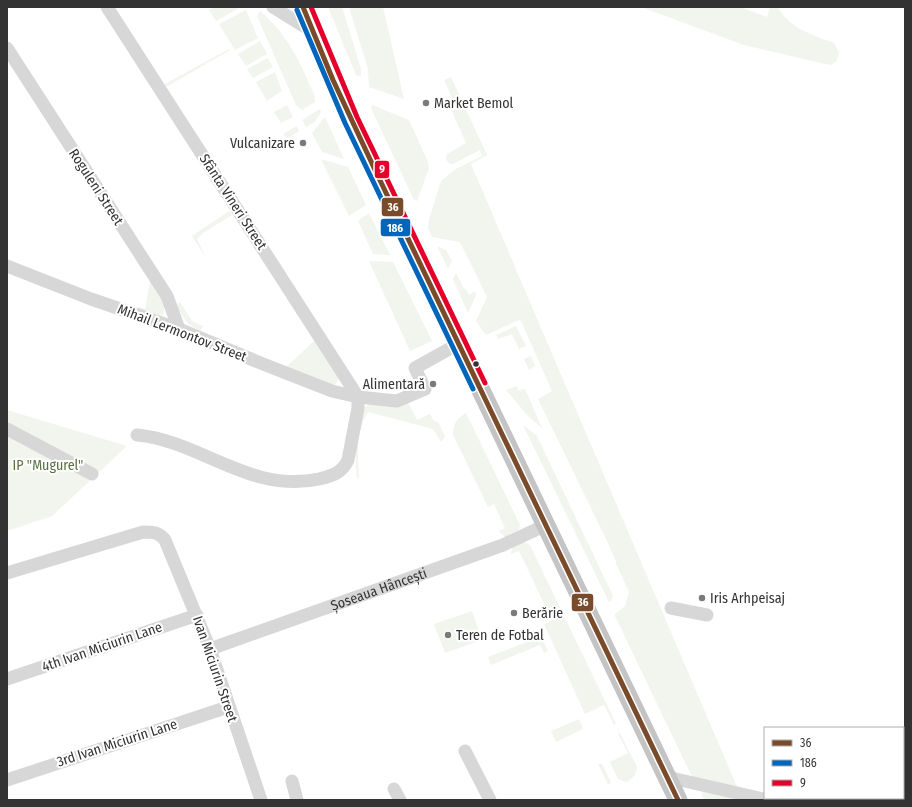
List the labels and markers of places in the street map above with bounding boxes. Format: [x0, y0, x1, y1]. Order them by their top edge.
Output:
place label: Market Bemol [434, 95, 514, 112]
marker: Market Bemol [421, 98, 431, 108]
place label: Vulcanizare [230, 135, 295, 152]
marker: Vulcanizare [298, 138, 308, 148]
unlabelled marker [471, 359, 481, 369]
place label: Alimentară [363, 376, 425, 393]
marker: Alimentară [428, 379, 438, 389]
place label: Iris Arhpeisaj [710, 590, 785, 607]
marker: Iris Arhpeisaj [697, 593, 707, 603]
place label: Berărie [522, 605, 563, 622]
marker: Berărie [509, 608, 519, 618]
place label: Teren de Fotbal [456, 627, 544, 644]
marker: Teren de Fotbal [443, 630, 453, 640]

